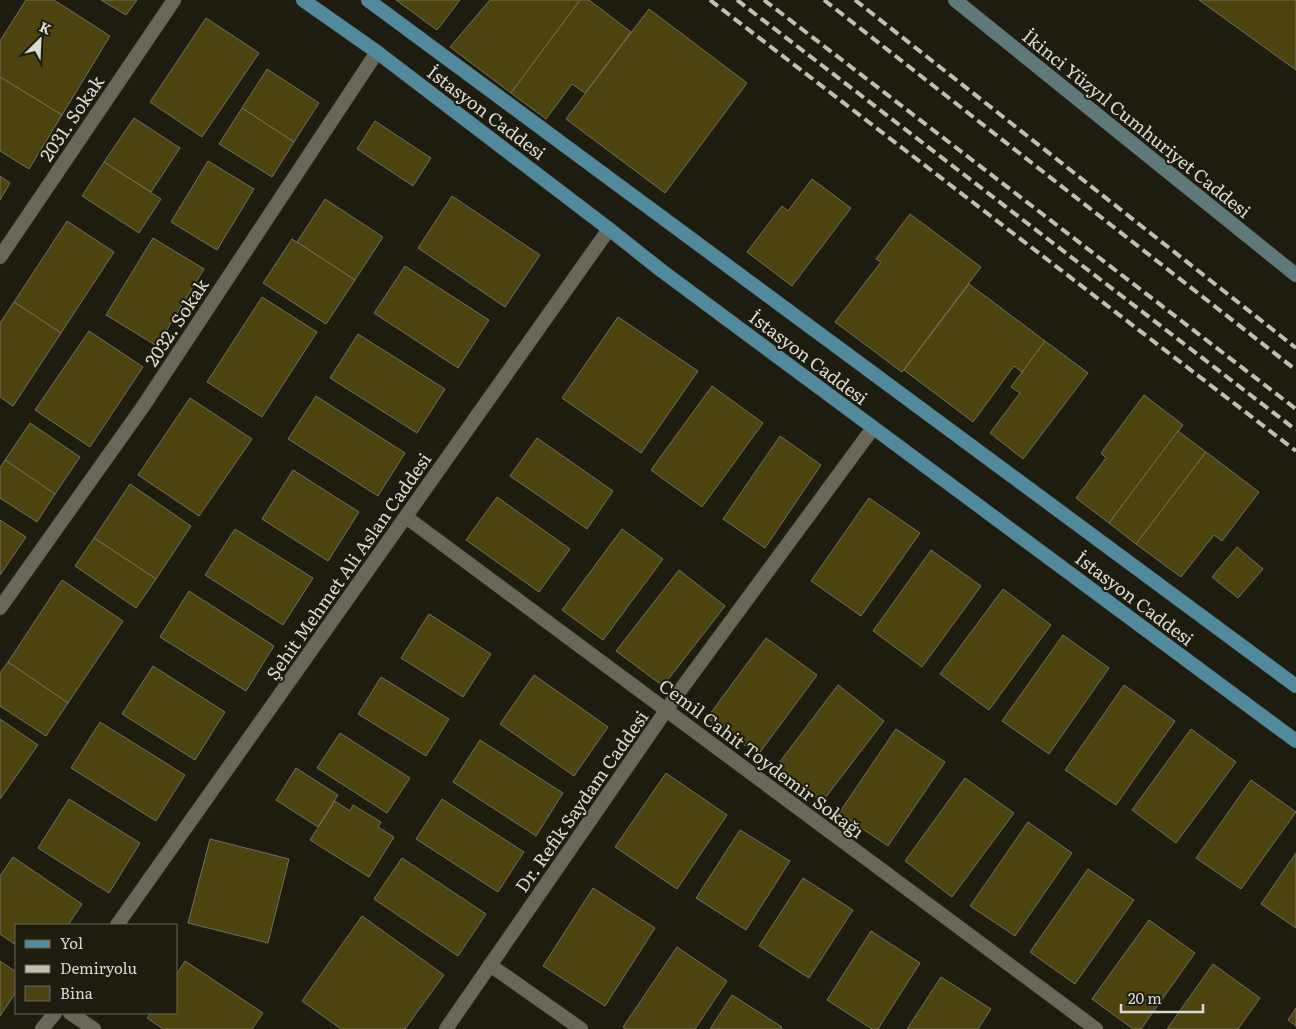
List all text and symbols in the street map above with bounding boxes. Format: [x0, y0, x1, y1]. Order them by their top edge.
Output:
north arrow [15, 15, 65, 65]
text: K [37, 16, 55, 39]
street label: İkinci Yüzyıl Cumhuriyet Caddesi [1017, 22, 1257, 224]
street label: İstasyon Caddesi [422, 58, 552, 166]
street label: 2031. Sokak [32, 69, 110, 166]
street label: 2032. Sokak [137, 272, 215, 371]
street label: İstasyon Caddesi [744, 303, 874, 411]
street label: Şehit Mehmet Ali Aslan Caddesi [259, 447, 437, 685]
street label: İstasyon Caddesi [1070, 544, 1200, 652]
street label: Cemil Cahit Toydemir Sokağı [654, 672, 870, 844]
street label: Dr. Refik Saydam Caddesi [508, 704, 654, 898]
legend [15, 924, 178, 1014]
text: Yol [60, 931, 83, 954]
text: Demiryolu [60, 956, 137, 979]
text: Bina [60, 981, 94, 1004]
scale bar [1121, 982, 1204, 1014]
text: 20 m [1128, 986, 1162, 1009]

